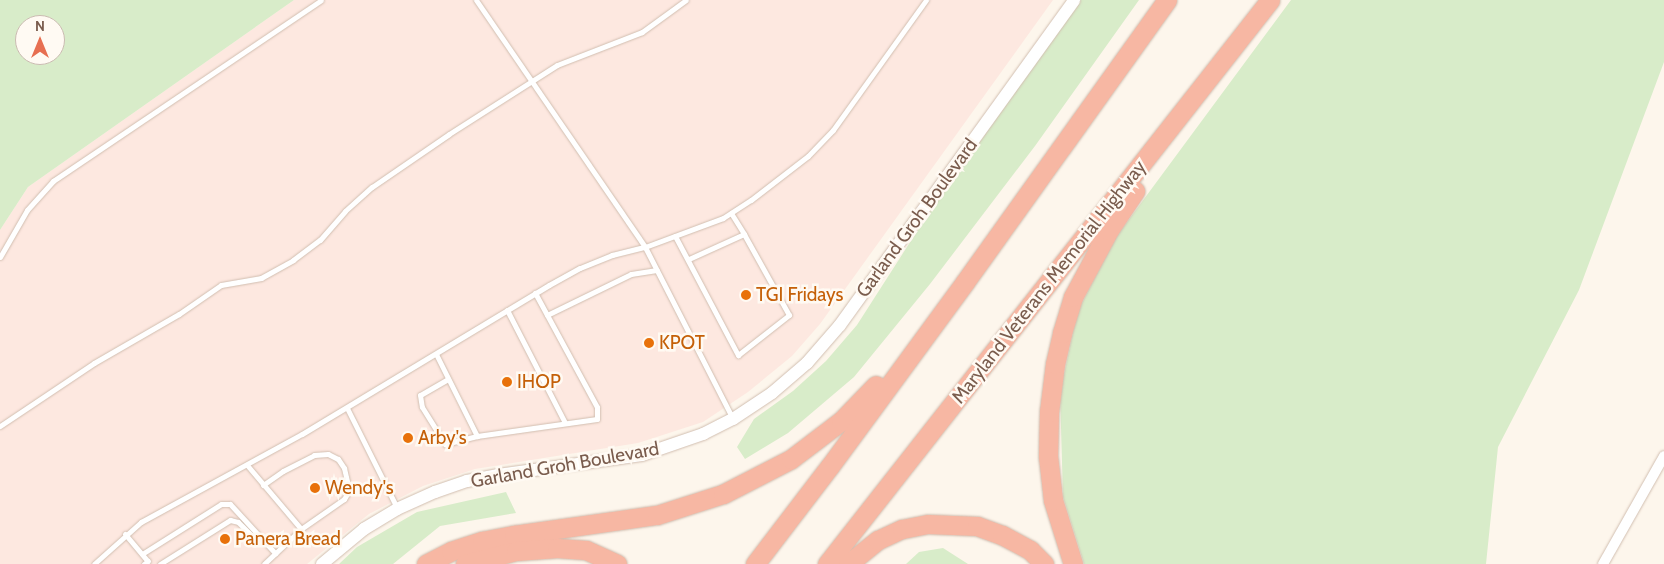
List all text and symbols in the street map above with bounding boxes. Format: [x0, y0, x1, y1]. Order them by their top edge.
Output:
north arrow [15, 15, 65, 65]
text: N [35, 17, 45, 35]
street label: Garland Groh Boulevard [852, 134, 982, 302]
street label: Maryland Veterans Memorial Highway [947, 156, 1151, 408]
place label: TGI Fridays [756, 284, 843, 306]
marker: TGI Fridays [740, 289, 752, 301]
place label: KPOT [659, 332, 705, 354]
marker: KPOT [643, 337, 655, 349]
place label: IHOP [517, 371, 561, 393]
marker: IHOP [501, 376, 513, 388]
place label: Arby's [418, 427, 467, 449]
marker: Arby's [402, 432, 414, 444]
street label: Garland Groh Boulevard [469, 437, 661, 493]
place label: Wendy's [325, 477, 394, 499]
marker: Wendy's [309, 482, 321, 494]
place label: Panera Bread [235, 528, 341, 550]
marker: Panera Bread [219, 533, 231, 545]

